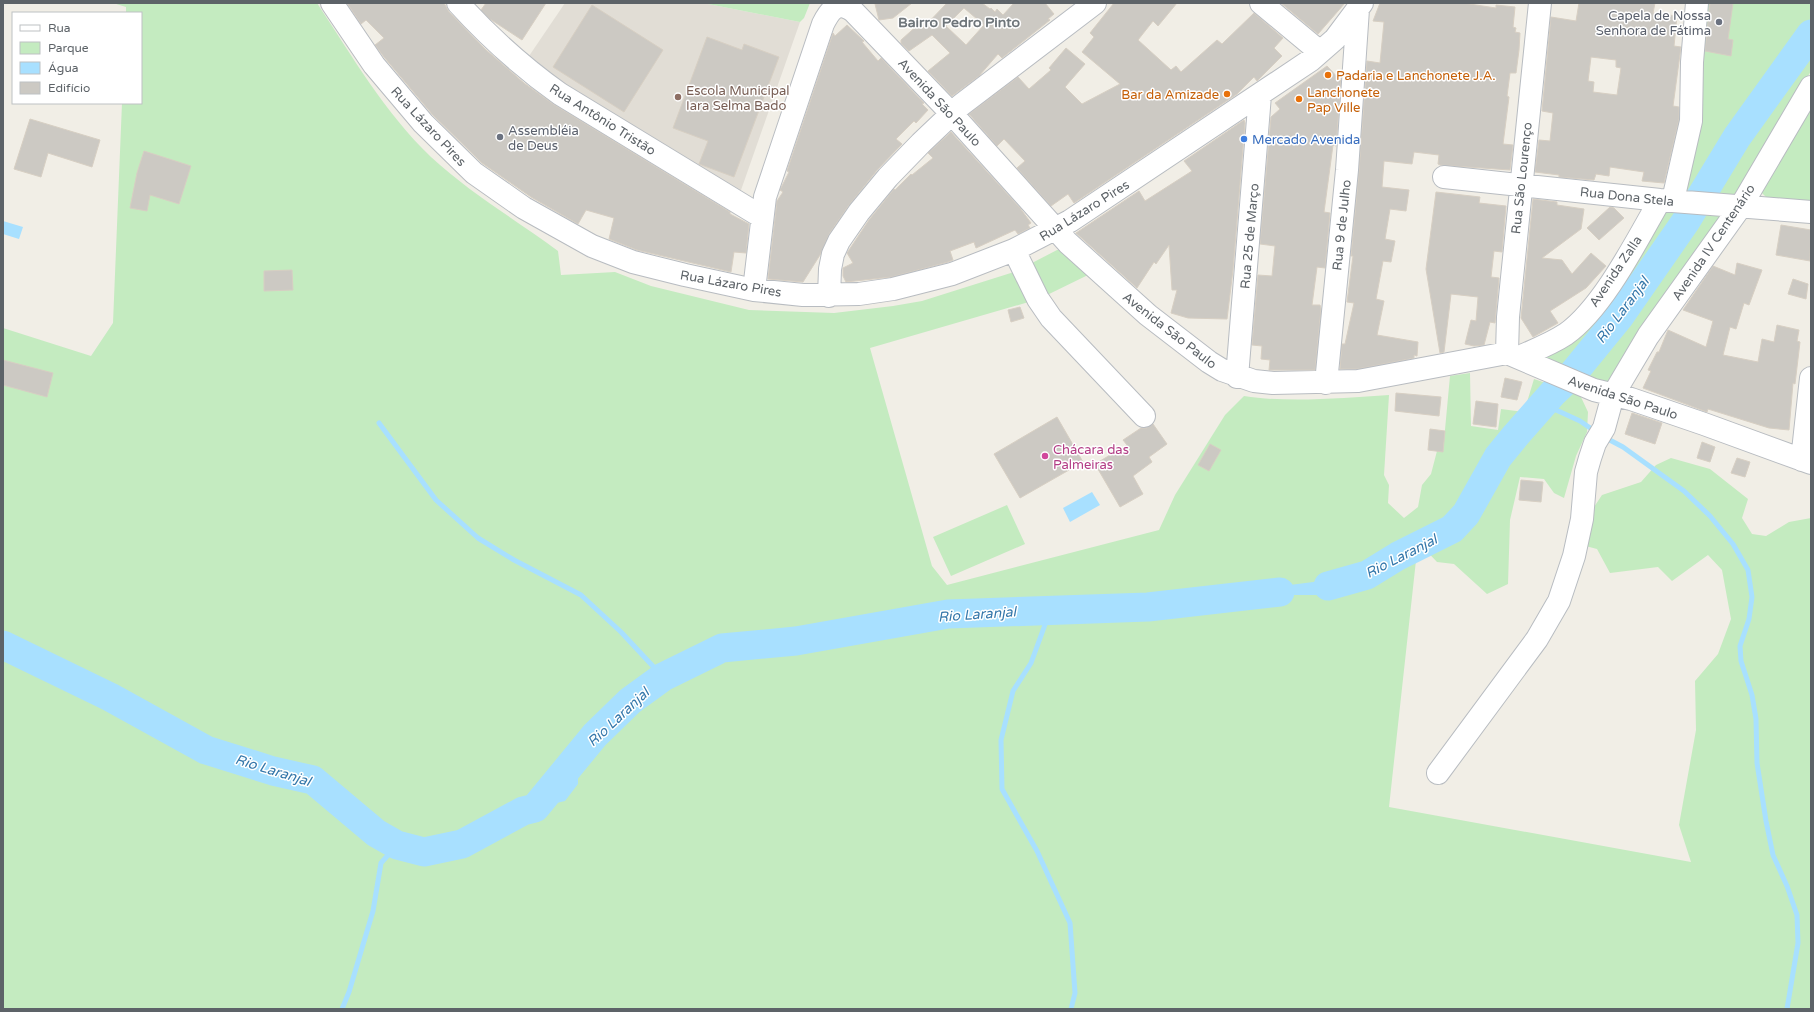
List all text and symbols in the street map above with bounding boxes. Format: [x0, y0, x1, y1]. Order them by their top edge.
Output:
place label: Capela de Nossa Senhora de Fátima [1596, 8, 1711, 39]
legend [12, 12, 142, 104]
district label: Bairro Pedro Pinto [898, 14, 1020, 31]
marker: Capela de Nossa Senhora de Fátima [1714, 17, 1724, 27]
text: Rua [48, 21, 71, 35]
text: Parque [48, 41, 89, 55]
street label: Avenida São Paulo [894, 55, 984, 150]
text: Água [48, 61, 78, 75]
place label: Padaria e Lanchonete J.A. [1336, 68, 1496, 84]
marker: Padaria e Lanchonete J.A. [1323, 70, 1333, 80]
text: Edifício [48, 81, 90, 95]
street label: Rua Antônio Tristão [546, 81, 659, 159]
place label: Escola Municipal Iara Selma Bado [686, 83, 790, 114]
street label: Rua Lázaro Pires [387, 84, 469, 170]
place label: Lanchonete Pap Ville [1307, 85, 1380, 116]
place label: Bar da Amizade [1121, 87, 1219, 103]
marker: Bar da Amizade [1222, 89, 1232, 99]
marker: Escola Municipal Iara Selma Bado [673, 92, 683, 102]
marker: Lanchonete Pap Ville [1294, 94, 1304, 104]
street label: Rua São Lourenço [1508, 121, 1536, 235]
place label: Assembléia de Deus [508, 123, 579, 154]
marker: Assembléia de Deus [495, 132, 505, 142]
place label: Mercado Avenida [1252, 132, 1360, 148]
marker: Mercado Avenida [1239, 134, 1249, 144]
street label: Rua Lázaro Pires [1037, 177, 1132, 245]
street label: Rua 9 de Julho [1329, 179, 1355, 271]
street label: Avenida IV Centenário [1669, 181, 1759, 304]
street label: Rua 25 de Março [1237, 183, 1263, 290]
street label: Rua Dona Stela [1579, 184, 1675, 210]
street label: Avenida Zalla [1586, 233, 1646, 310]
street label: Rua Lázaro Pires [679, 267, 783, 301]
water label: Rio Laranjal [1592, 273, 1654, 347]
street label: Avenida São Paulo [1119, 289, 1220, 372]
street label: Avenida São Paulo [1566, 373, 1680, 423]
place label: Chácara das Palmeiras [1053, 442, 1129, 473]
marker: Chácara das Palmeiras [1040, 451, 1050, 461]
water label: Rio Laranjal [1363, 530, 1441, 582]
water label: Rio Laranjal [937, 603, 1018, 626]
water label: Rio Laranjal [584, 683, 654, 750]
water label: Rio Laranjal [233, 751, 314, 790]

